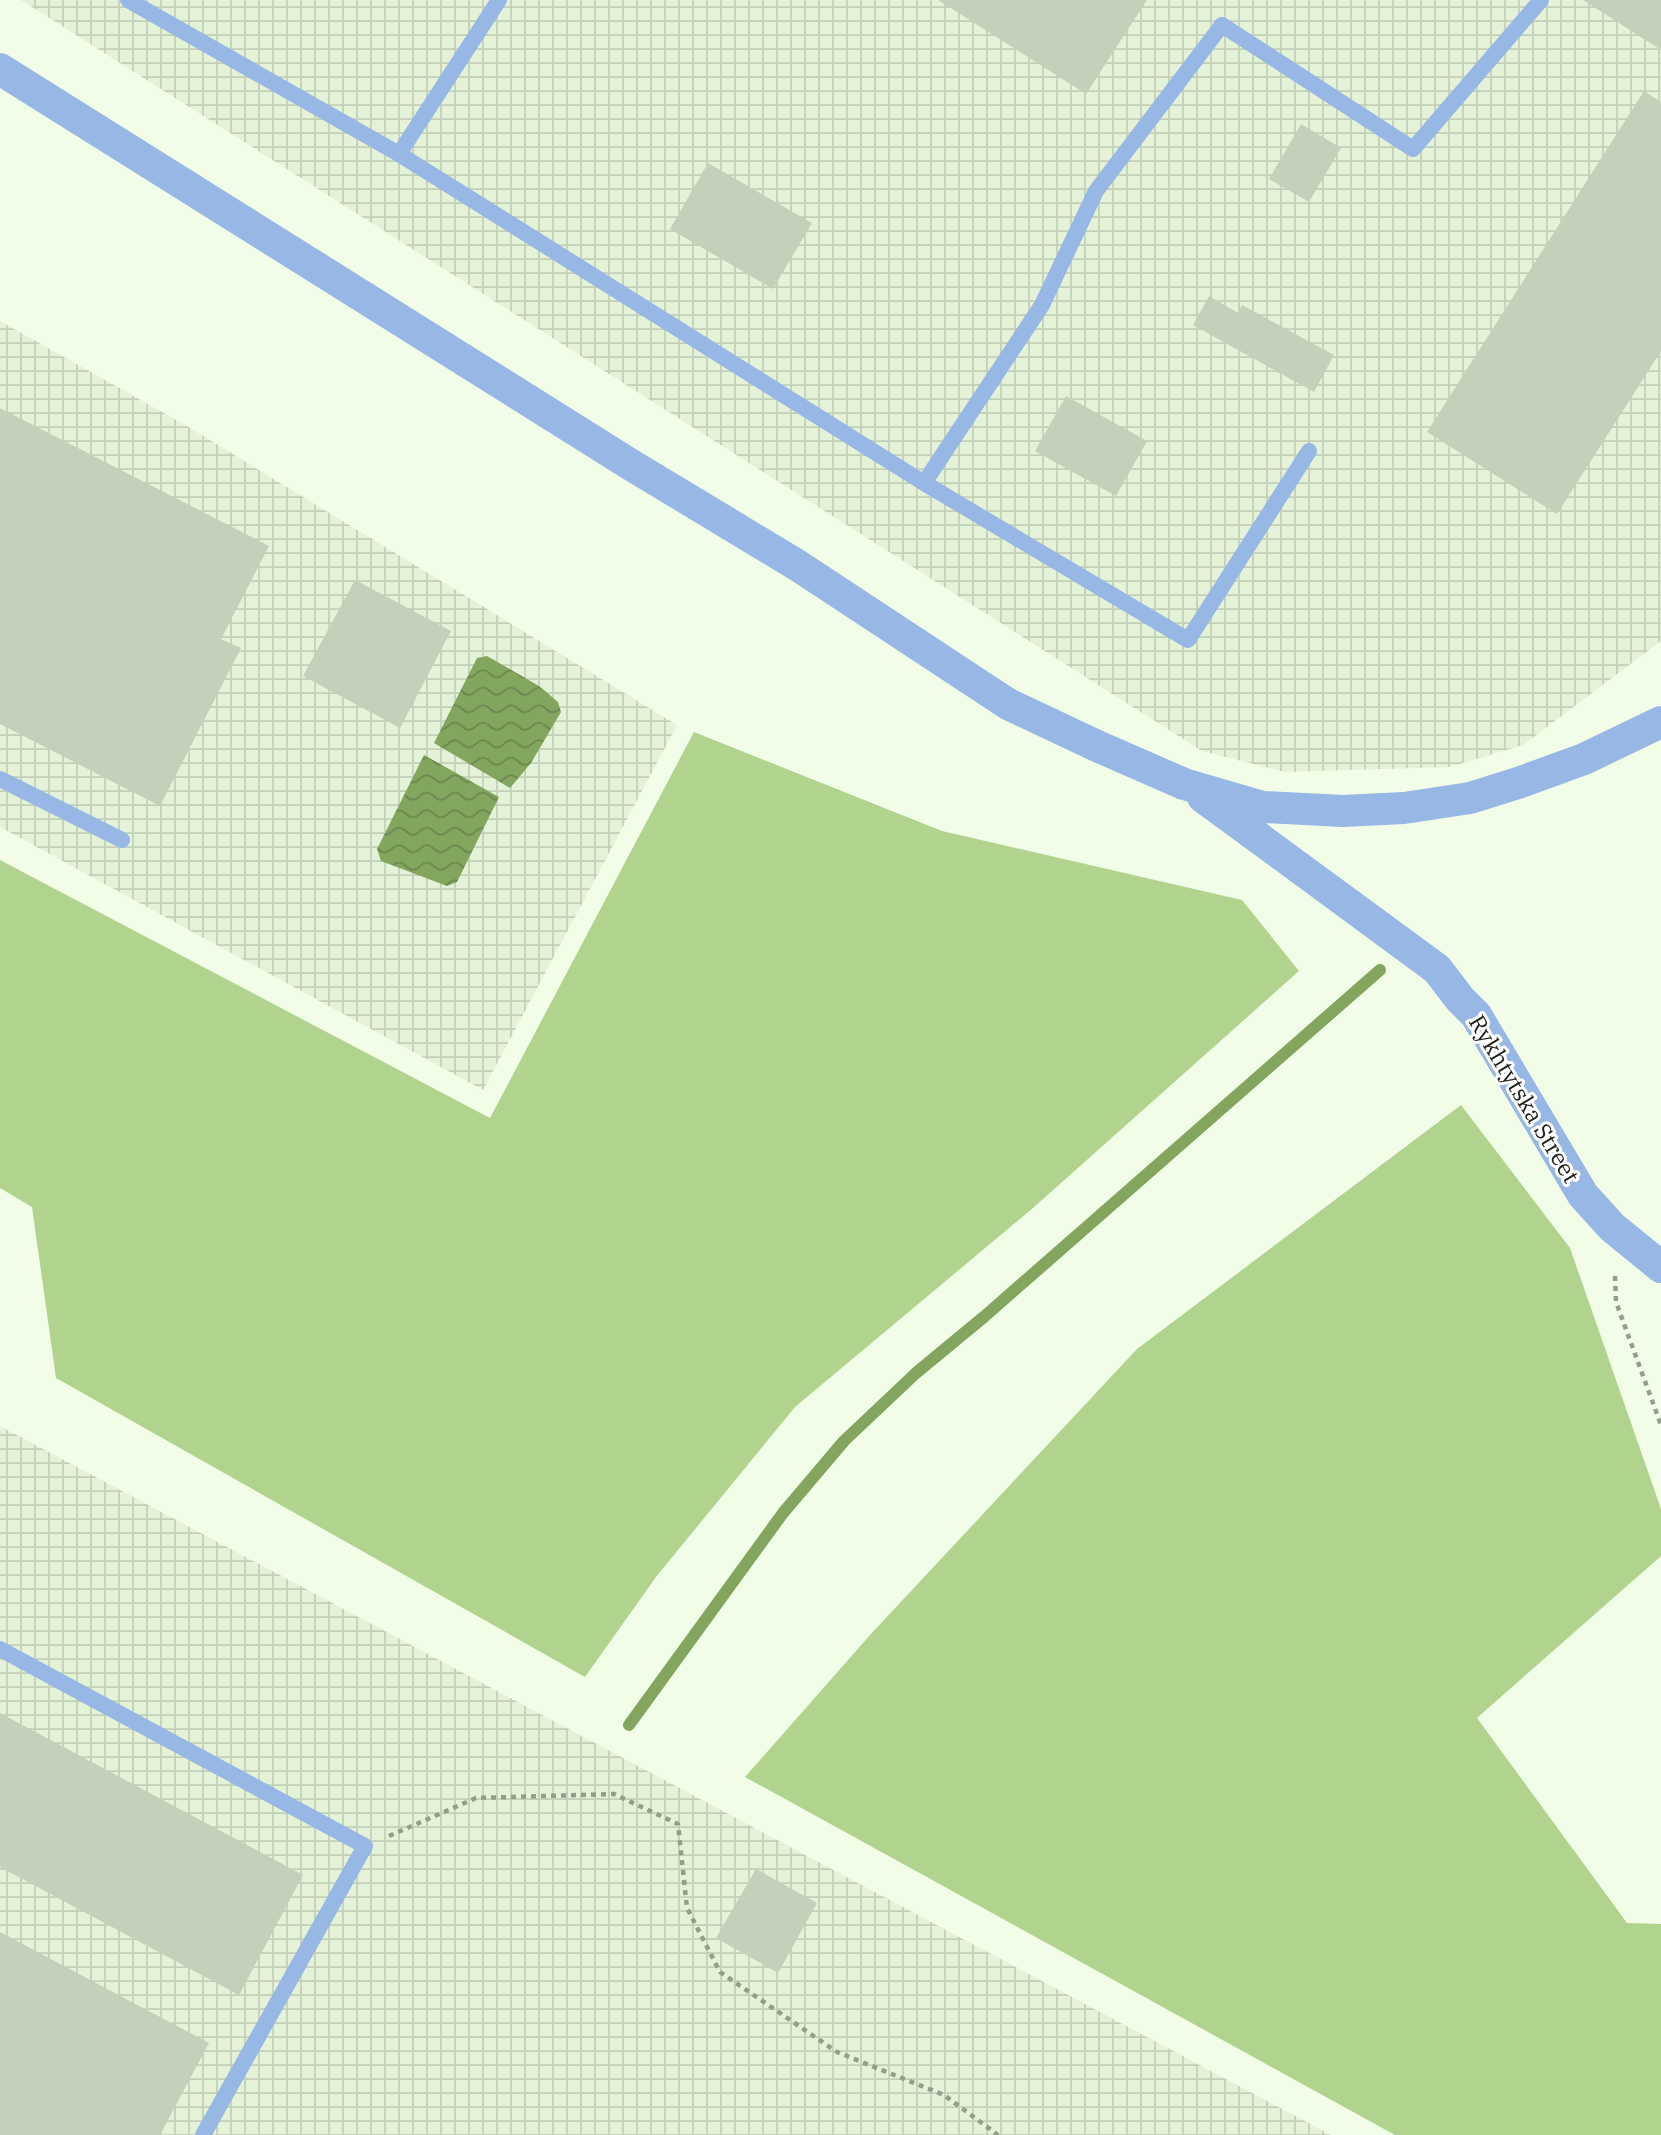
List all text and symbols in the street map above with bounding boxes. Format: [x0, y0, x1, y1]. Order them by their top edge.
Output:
street label: Rykhtytska Street [1463, 1009, 1587, 1188]

